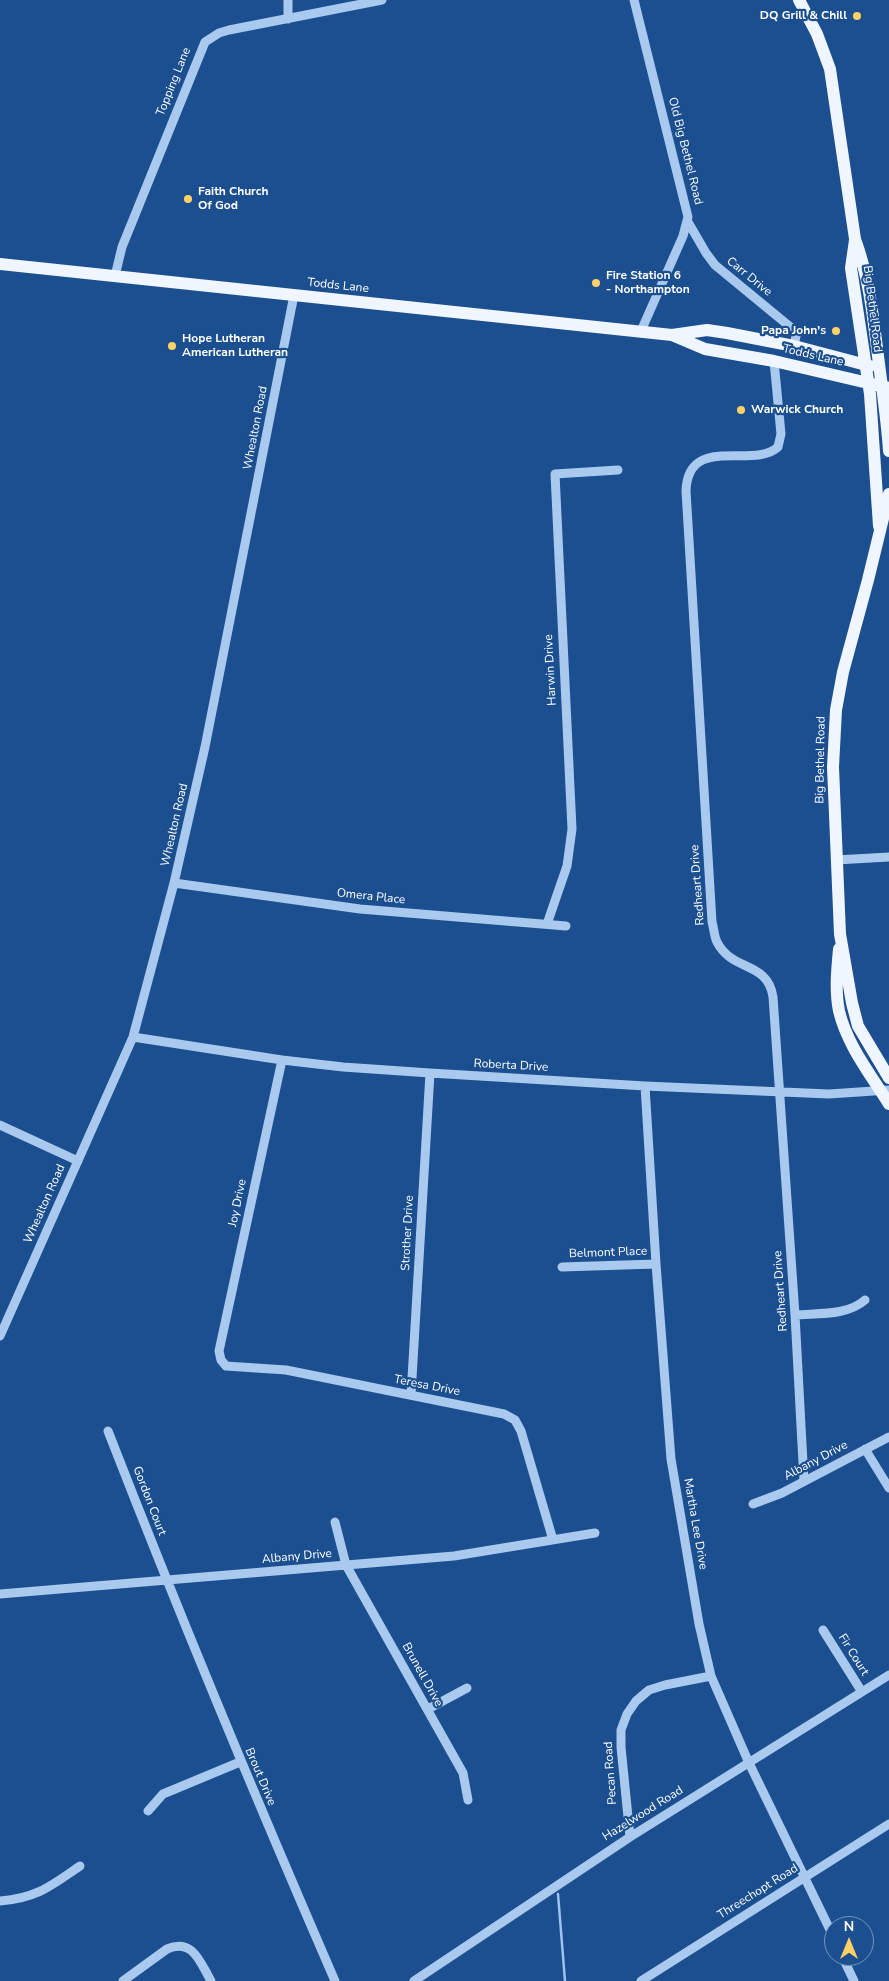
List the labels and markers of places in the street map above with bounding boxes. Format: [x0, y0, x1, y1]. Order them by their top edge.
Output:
place label: DQ Grill & Chill [760, 9, 847, 23]
marker: DQ Grill & Chill [851, 10, 863, 22]
place label: Faith Church Of God [198, 185, 268, 213]
marker: Faith Church Of God [182, 193, 194, 205]
place label: Fire Station 6 - Northampton [606, 269, 690, 297]
marker: Fire Station 6 - Northampton [590, 277, 602, 289]
place label: Papa John's [761, 324, 826, 338]
marker: Papa John's [830, 325, 842, 337]
place label: Hope Lutheran American Lutheran [182, 332, 288, 360]
marker: Hope Lutheran American Lutheran [166, 340, 178, 352]
place label: Warwick Church [751, 403, 843, 417]
marker: Warwick Church [735, 404, 747, 416]

